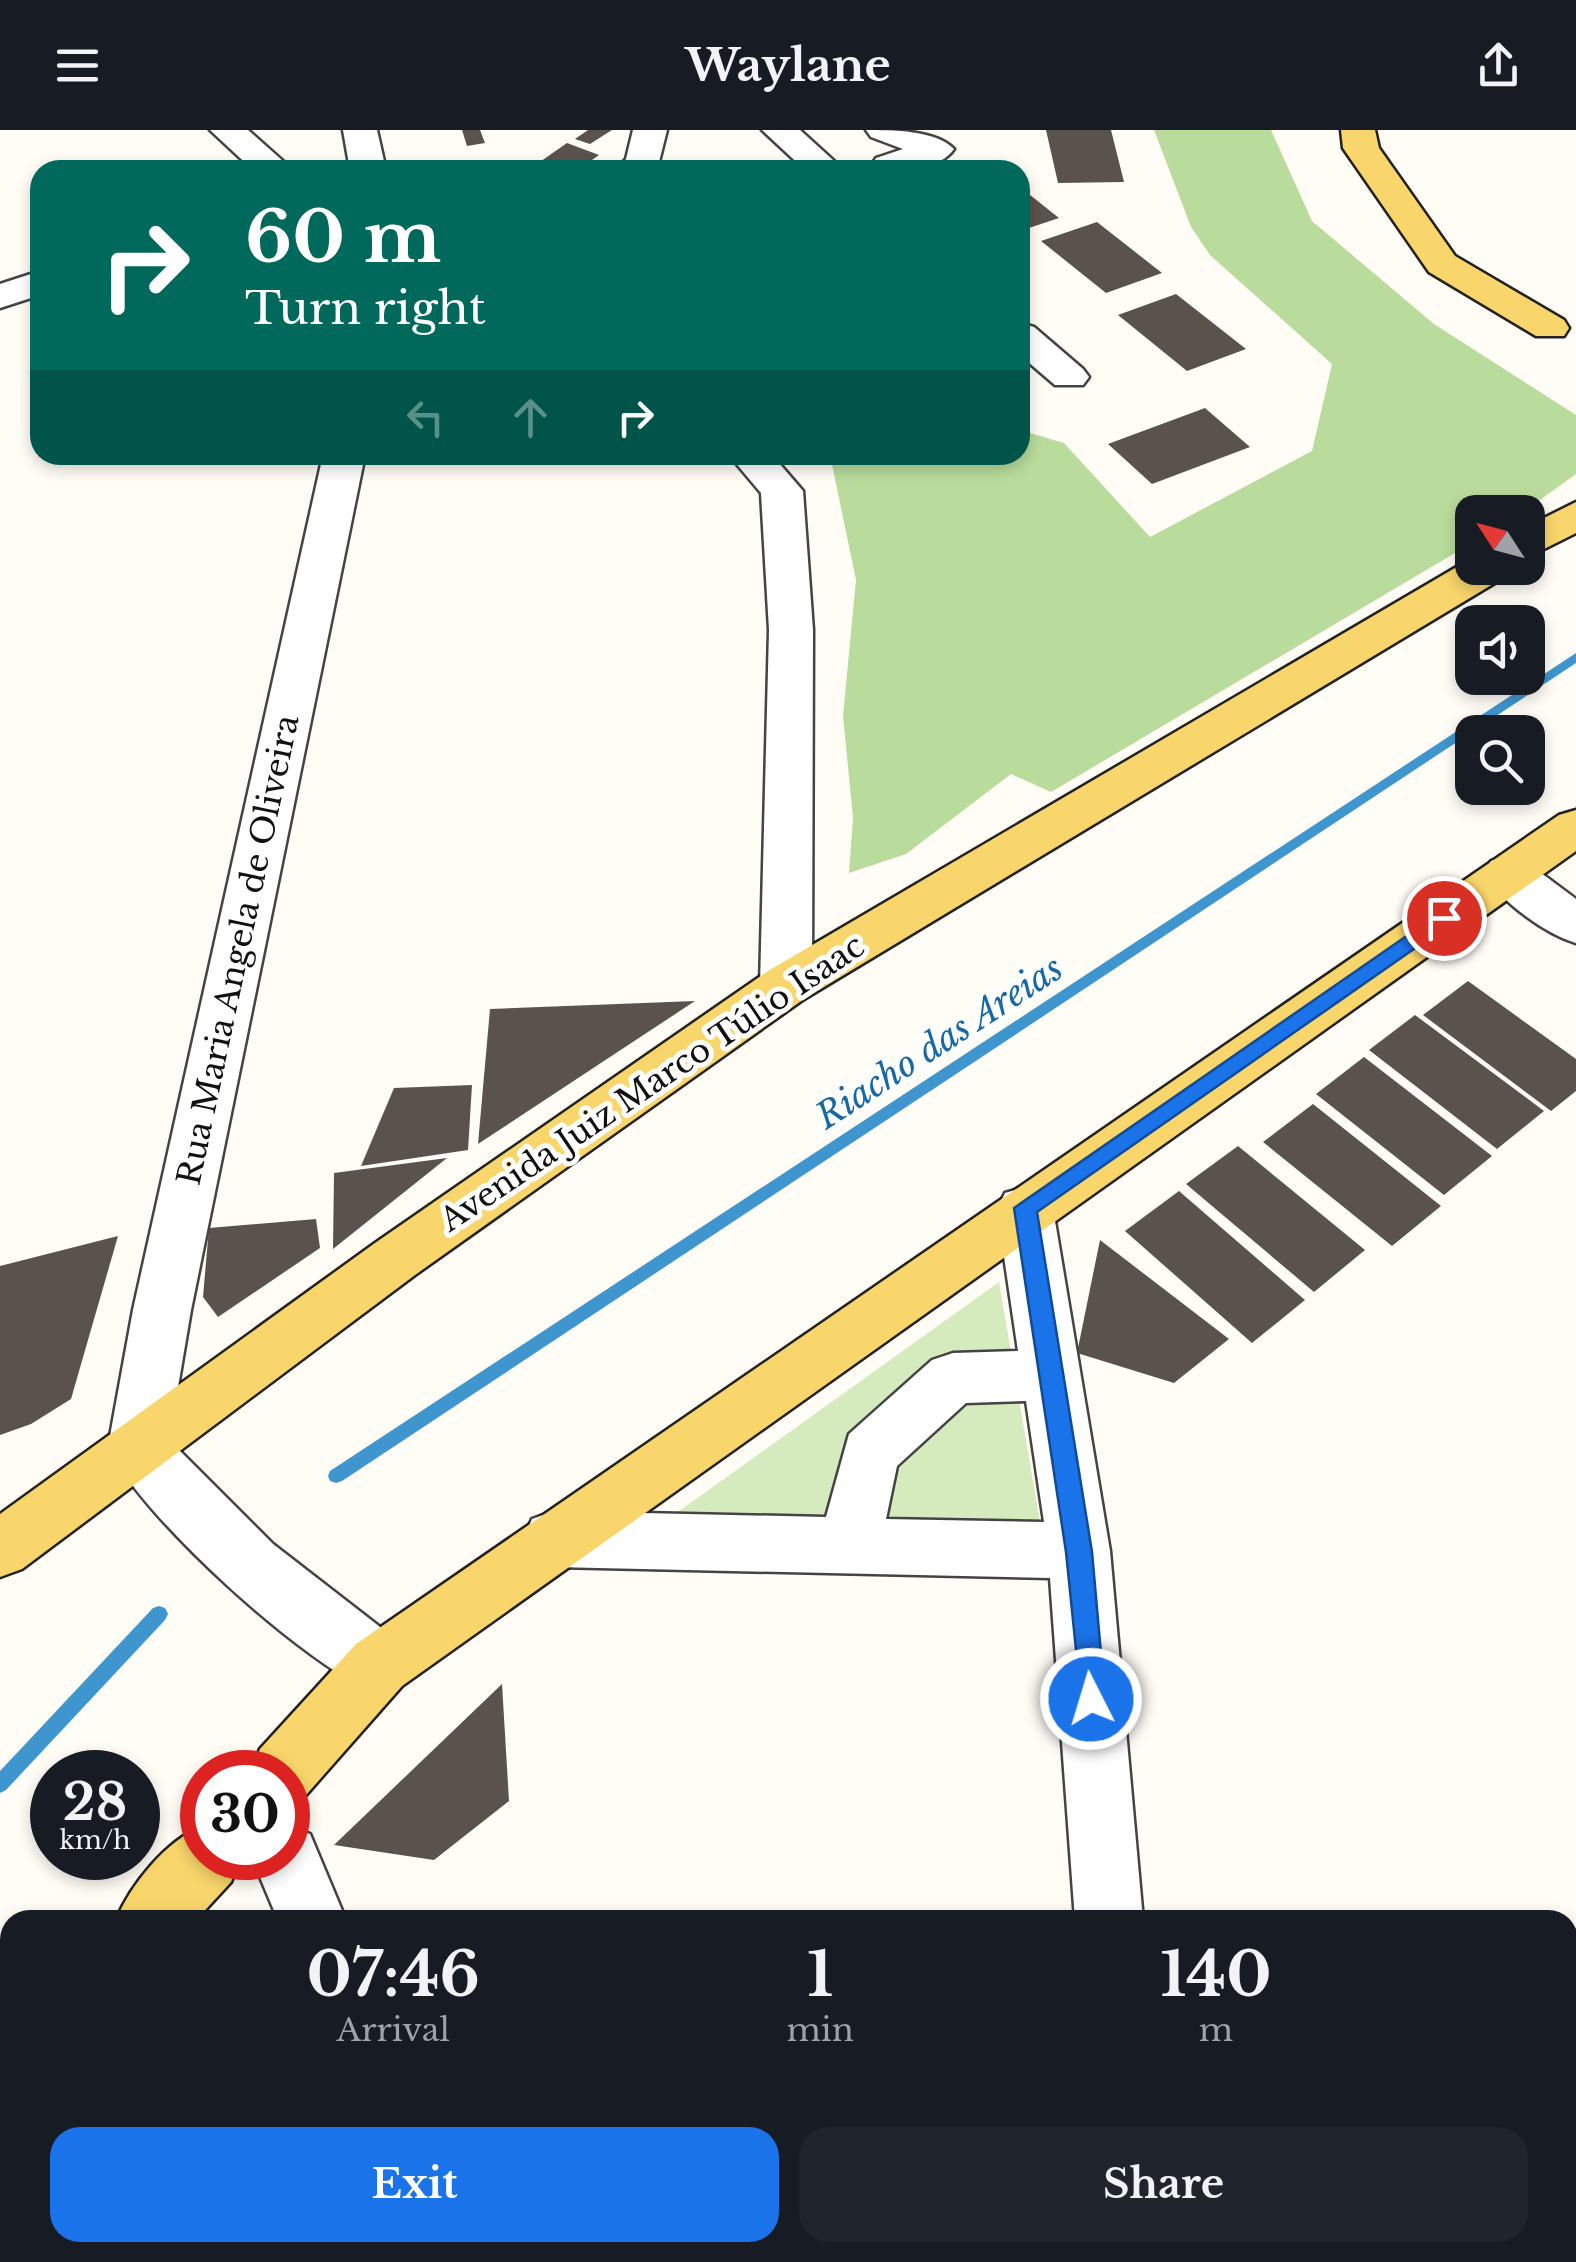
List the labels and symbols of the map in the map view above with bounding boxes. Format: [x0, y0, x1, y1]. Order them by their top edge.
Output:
north arrow [1455, 495, 1545, 585]
street label: Rua Maria Angela de Oliveira [169, 711, 307, 1189]
pin [1402, 876, 1487, 961]
street label: Avenida Juiz Marco Túlio Isaac [431, 926, 872, 1241]
water label: Riacho das Areias [807, 946, 1071, 1138]
position arrow [1039, 1647, 1143, 1751]
speed limit sign: 30 [180, 1750, 310, 1880]

